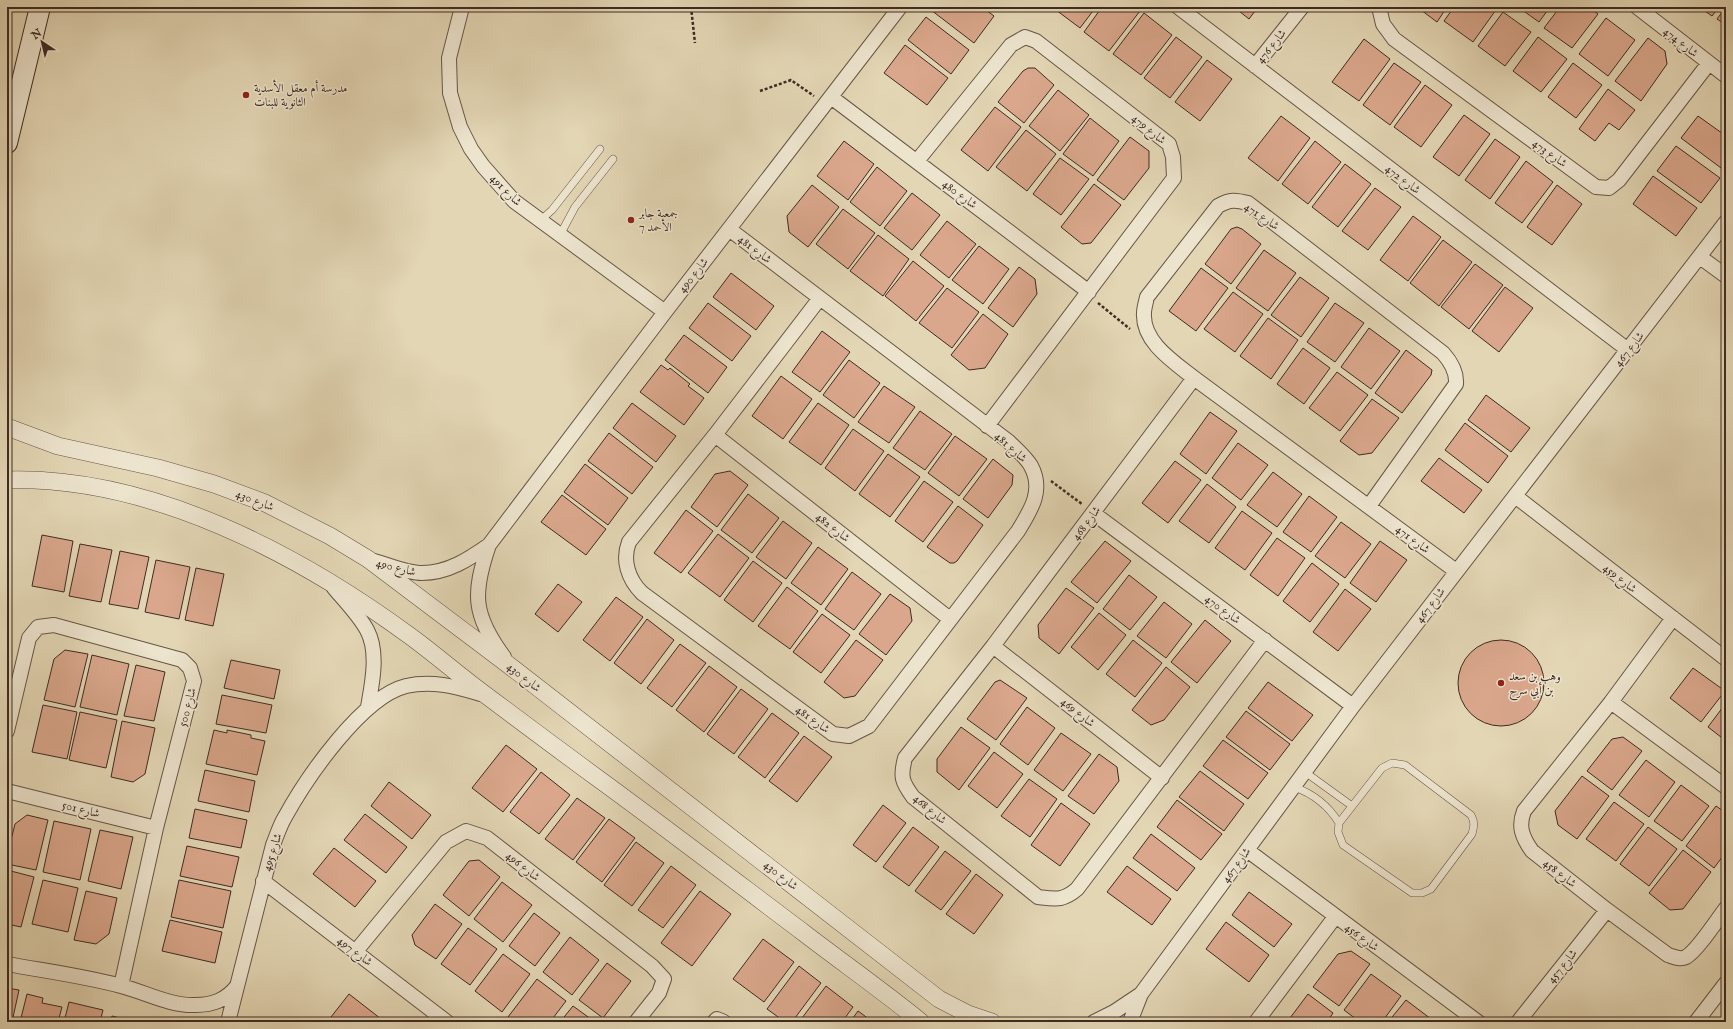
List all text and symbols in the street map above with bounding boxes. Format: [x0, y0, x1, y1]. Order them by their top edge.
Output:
north arrow [22, 22, 62, 62]
street label: شارع 474 [1658, 24, 1701, 63]
text: N [28, 26, 45, 44]
street label: شارع 476 [1253, 26, 1292, 68]
place label: مدرسة أم معقل الأسدية الثانوية للبنات [254, 79, 348, 110]
marker: مدرسة أم معقل الأسدية الثانوية للبنات [241, 90, 251, 100]
street label: شارع 479 [1127, 111, 1169, 150]
street label: شارع 473 [1528, 136, 1570, 173]
street label: شارع 472 [1380, 161, 1423, 200]
street label: شارع 491 [484, 171, 525, 212]
street label: شارع 480 [937, 176, 980, 215]
street label: شارع 471 [1240, 199, 1282, 236]
place label: جمعية جابر الأحمد 7 [637, 206, 678, 235]
marker: جمعية جابر الأحمد 7 [626, 215, 636, 225]
street label: شارع 481 [733, 232, 775, 269]
street label: شارع 490 [675, 255, 714, 298]
street label: شارع 467 [1611, 329, 1650, 372]
street label: شارع 481 [989, 429, 1030, 468]
street label: شارع 430 [233, 486, 276, 517]
street label: شارع 468 [1069, 503, 1107, 545]
street label: شارع 482 [811, 509, 853, 548]
street label: شارع 471 [1391, 522, 1433, 560]
street label: شارع 490 [374, 555, 418, 583]
street label: شارع 459 [1598, 561, 1640, 599]
street label: شارع 467 [1412, 585, 1451, 628]
street label: شارع 470 [1200, 591, 1244, 630]
street label: شارع 430 [502, 659, 544, 698]
place label: وهب بن سعد بن أبي سرح [1509, 669, 1561, 701]
marker: وهب بن سعد بن أبي سرح [1496, 678, 1506, 688]
street label: شارع 500 [175, 686, 203, 729]
street label: شارع 469 [1056, 694, 1098, 733]
street label: شارع 481 [791, 702, 833, 739]
street label: شارع 468 [908, 791, 950, 830]
street label: شارع 501 [60, 798, 101, 824]
street label: شارع 495 [259, 831, 289, 874]
street label: شارع 467 [1219, 845, 1257, 888]
street label: شارع 496 [501, 848, 543, 887]
street label: شارع 458 [1538, 856, 1580, 894]
street label: شارع 430 [759, 857, 801, 896]
street label: شارع 456 [1340, 920, 1382, 957]
street label: شارع 497 [332, 933, 375, 972]
street label: شارع 457 [1544, 946, 1583, 988]

